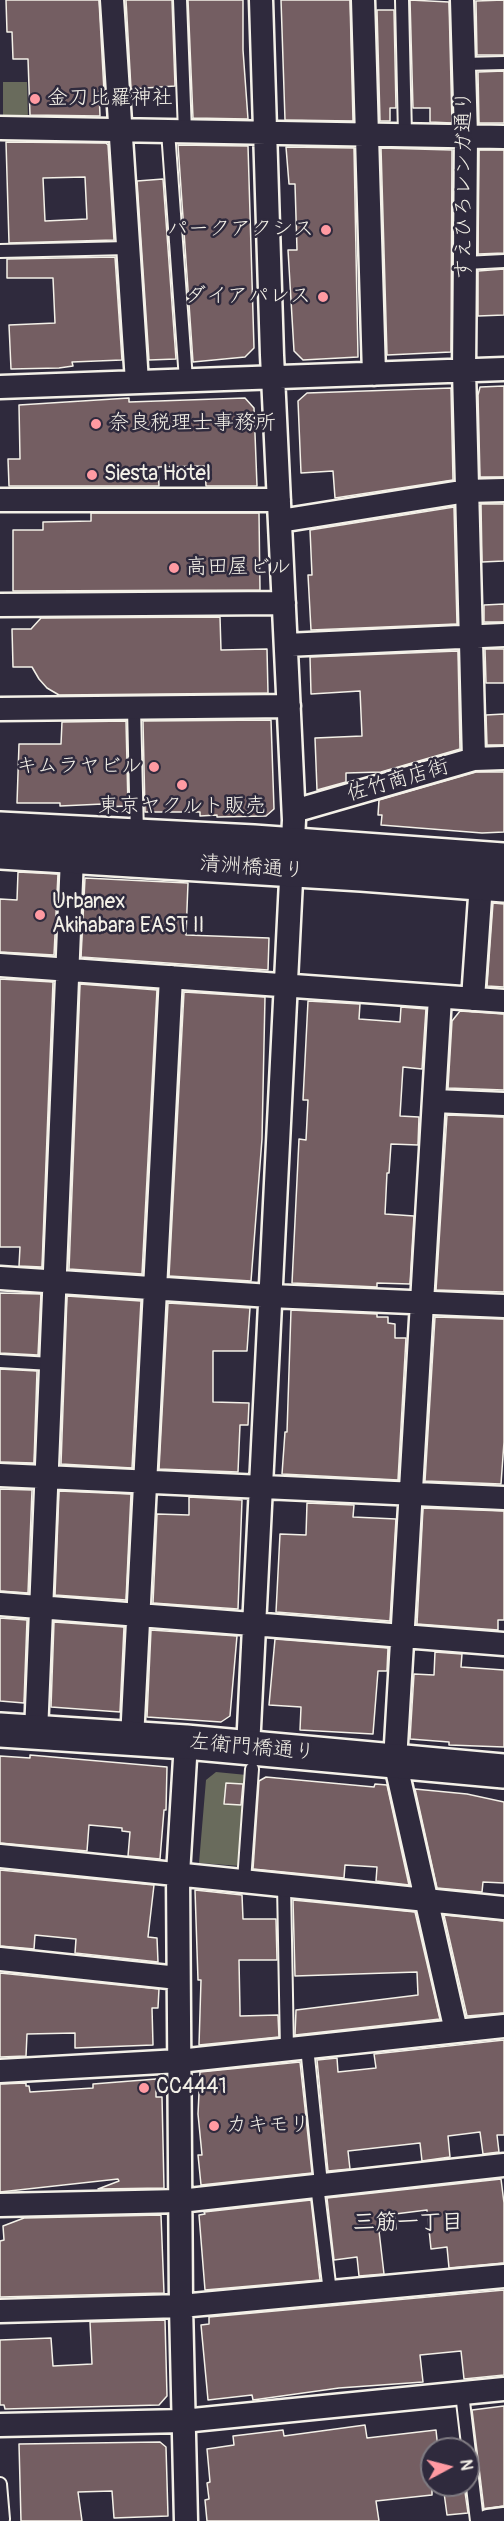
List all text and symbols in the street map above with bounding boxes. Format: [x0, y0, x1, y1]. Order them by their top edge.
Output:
place label: 金刀比羅神社 [47, 86, 173, 112]
street label: すえひろレンガ通り [452, 91, 478, 279]
marker: 金刀比羅神社 [28, 92, 42, 106]
place label: パークアクシス [167, 217, 314, 243]
marker: パークアクシス [319, 223, 333, 237]
place label: ダイアパレス [185, 284, 311, 310]
marker: ダイアパレス [316, 290, 330, 304]
place label: 奈良税理士事務所 [108, 411, 276, 437]
marker: 奈良税理士事務所 [89, 417, 103, 431]
place label: Siesta Hotel [104, 462, 211, 488]
marker: Siesta Hotel [85, 468, 99, 482]
place label: 高田屋ビル [186, 555, 291, 581]
marker: 高田屋ビル [167, 561, 181, 575]
place label: キムラヤビル [16, 754, 142, 780]
street label: 佐竹商店街 [344, 754, 452, 808]
marker: キムラヤビル [147, 760, 161, 774]
marker: 東京ヤクルト販売 [175, 778, 189, 792]
place label: 東京ヤクルト販売 [98, 794, 266, 820]
street label: 清洲橋通り [199, 852, 305, 884]
place label: Urbanex Akihabara EAST II [52, 890, 204, 940]
marker: Urbanex Akihabara EAST II [33, 908, 47, 922]
street label: 左衛門橋通り [188, 1730, 316, 1766]
place label: CC4441 [156, 2075, 227, 2101]
marker: CC4441 [137, 2081, 151, 2095]
place label: カキモリ [226, 2113, 310, 2139]
marker: カキモリ [207, 2119, 221, 2133]
district label: 三筋一丁目 [353, 2210, 463, 2236]
north arrow [420, 2437, 480, 2497]
text: N [455, 2458, 476, 2472]

